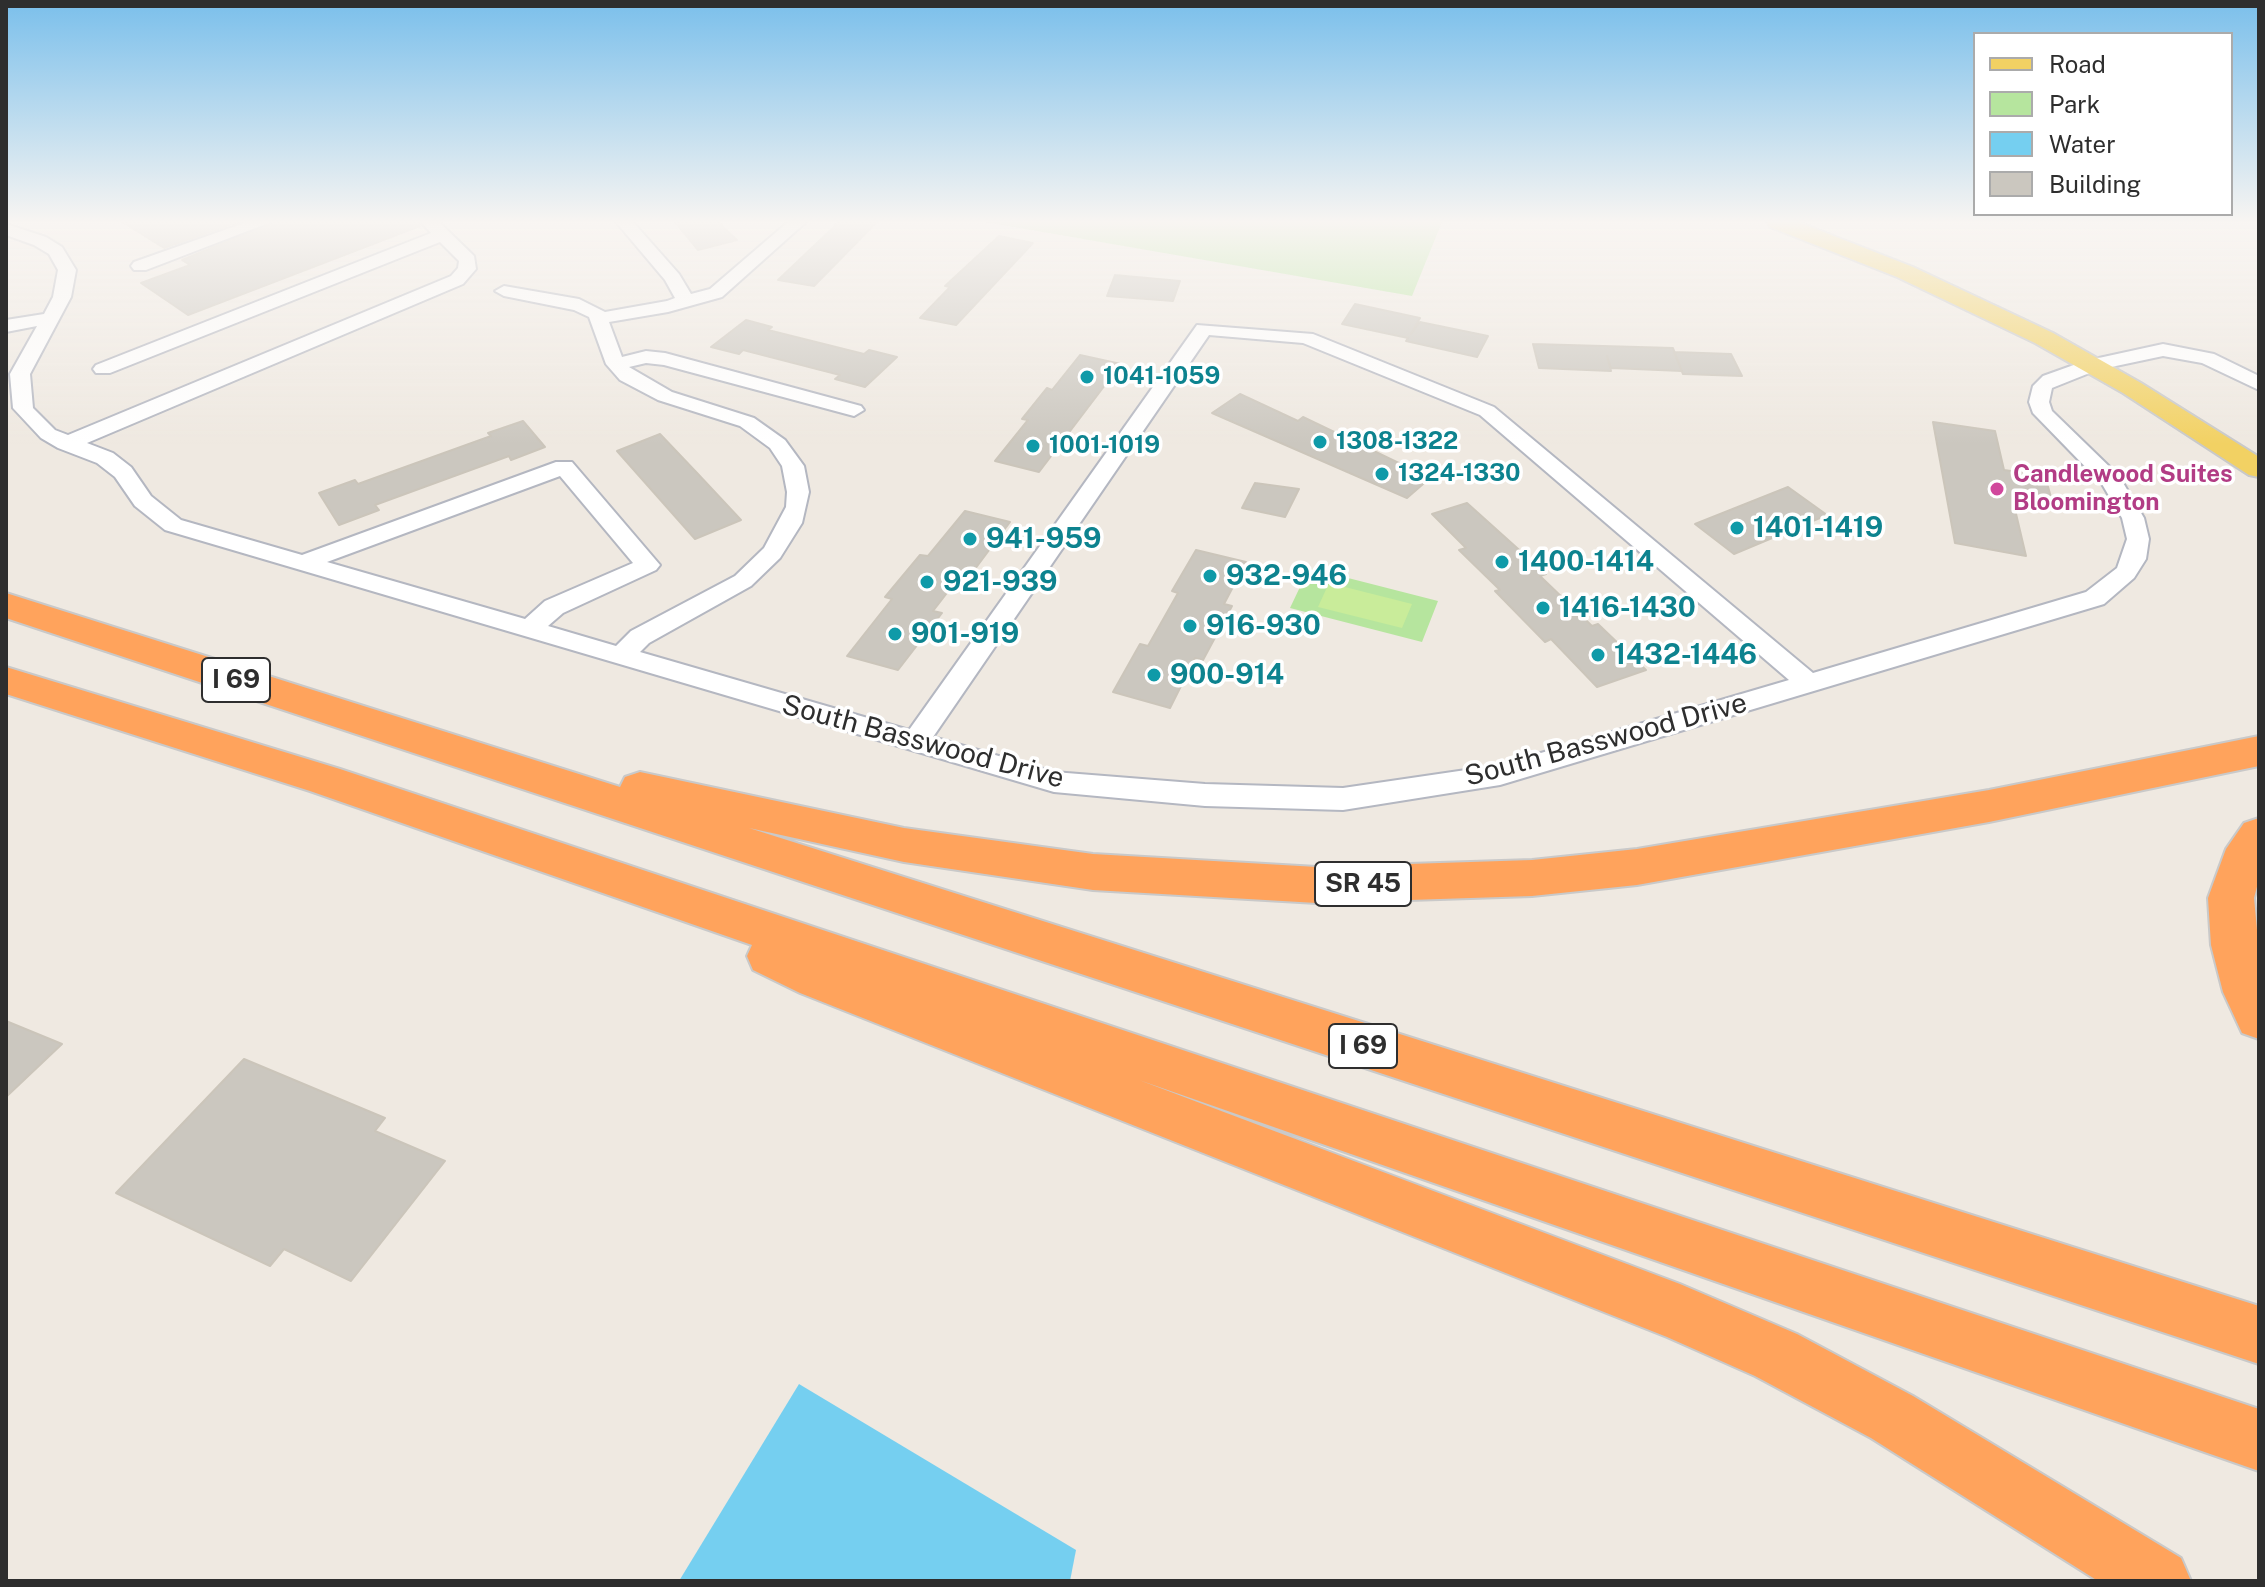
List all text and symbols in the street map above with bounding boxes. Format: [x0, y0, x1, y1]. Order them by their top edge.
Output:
legend [1973, 32, 2233, 216]
text: Road [2049, 50, 2106, 78]
text: Park [2049, 90, 2100, 118]
text: Water [2049, 130, 2116, 158]
text: Building [2049, 170, 2141, 198]
place label: 1041-1059 [1103, 363, 1220, 391]
marker: 1041-1059 [1078, 368, 1096, 386]
place label: 1308-1322 [1336, 428, 1458, 456]
place label: 1001-1019 [1049, 432, 1160, 460]
marker: 1308-1322 [1311, 433, 1329, 451]
marker: 1001-1019 [1024, 437, 1042, 455]
place label: 1324-1330 [1398, 460, 1521, 488]
place label: Candlewood Suites Bloomington [2013, 461, 2233, 517]
marker: 1324-1330 [1373, 465, 1391, 483]
marker: Candlewood Suites Bloomington [1988, 480, 2006, 498]
place label: 1401-1419 [1753, 511, 1883, 545]
marker: 1401-1419 [1728, 519, 1746, 537]
place label: 941-959 [986, 522, 1102, 556]
marker: 941-959 [961, 530, 979, 548]
place label: 1400-1414 [1518, 545, 1654, 579]
marker: 1400-1414 [1493, 553, 1511, 571]
place label: 932-946 [1226, 559, 1347, 593]
place label: 921-939 [943, 565, 1058, 599]
marker: 932-946 [1201, 567, 1219, 585]
marker: 921-939 [918, 573, 936, 591]
place label: 1416-1430 [1559, 591, 1696, 625]
marker: 1416-1430 [1534, 599, 1552, 617]
place label: 916-930 [1206, 609, 1321, 643]
place label: 901-919 [911, 617, 1019, 651]
marker: 916-930 [1181, 617, 1199, 635]
marker: 901-919 [886, 625, 904, 643]
place label: 1432-1446 [1614, 638, 1757, 672]
marker: 1432-1446 [1589, 646, 1607, 664]
road number: I 69 [202, 658, 270, 702]
place label: 900-914 [1170, 658, 1284, 692]
marker: 900-914 [1145, 666, 1163, 684]
street label: South Basswood Drive [1461, 686, 1751, 794]
street label: South Basswood Drive [778, 688, 1068, 796]
road number: SR 45 [1315, 862, 1411, 906]
road number: I 69 [1329, 1024, 1397, 1068]

